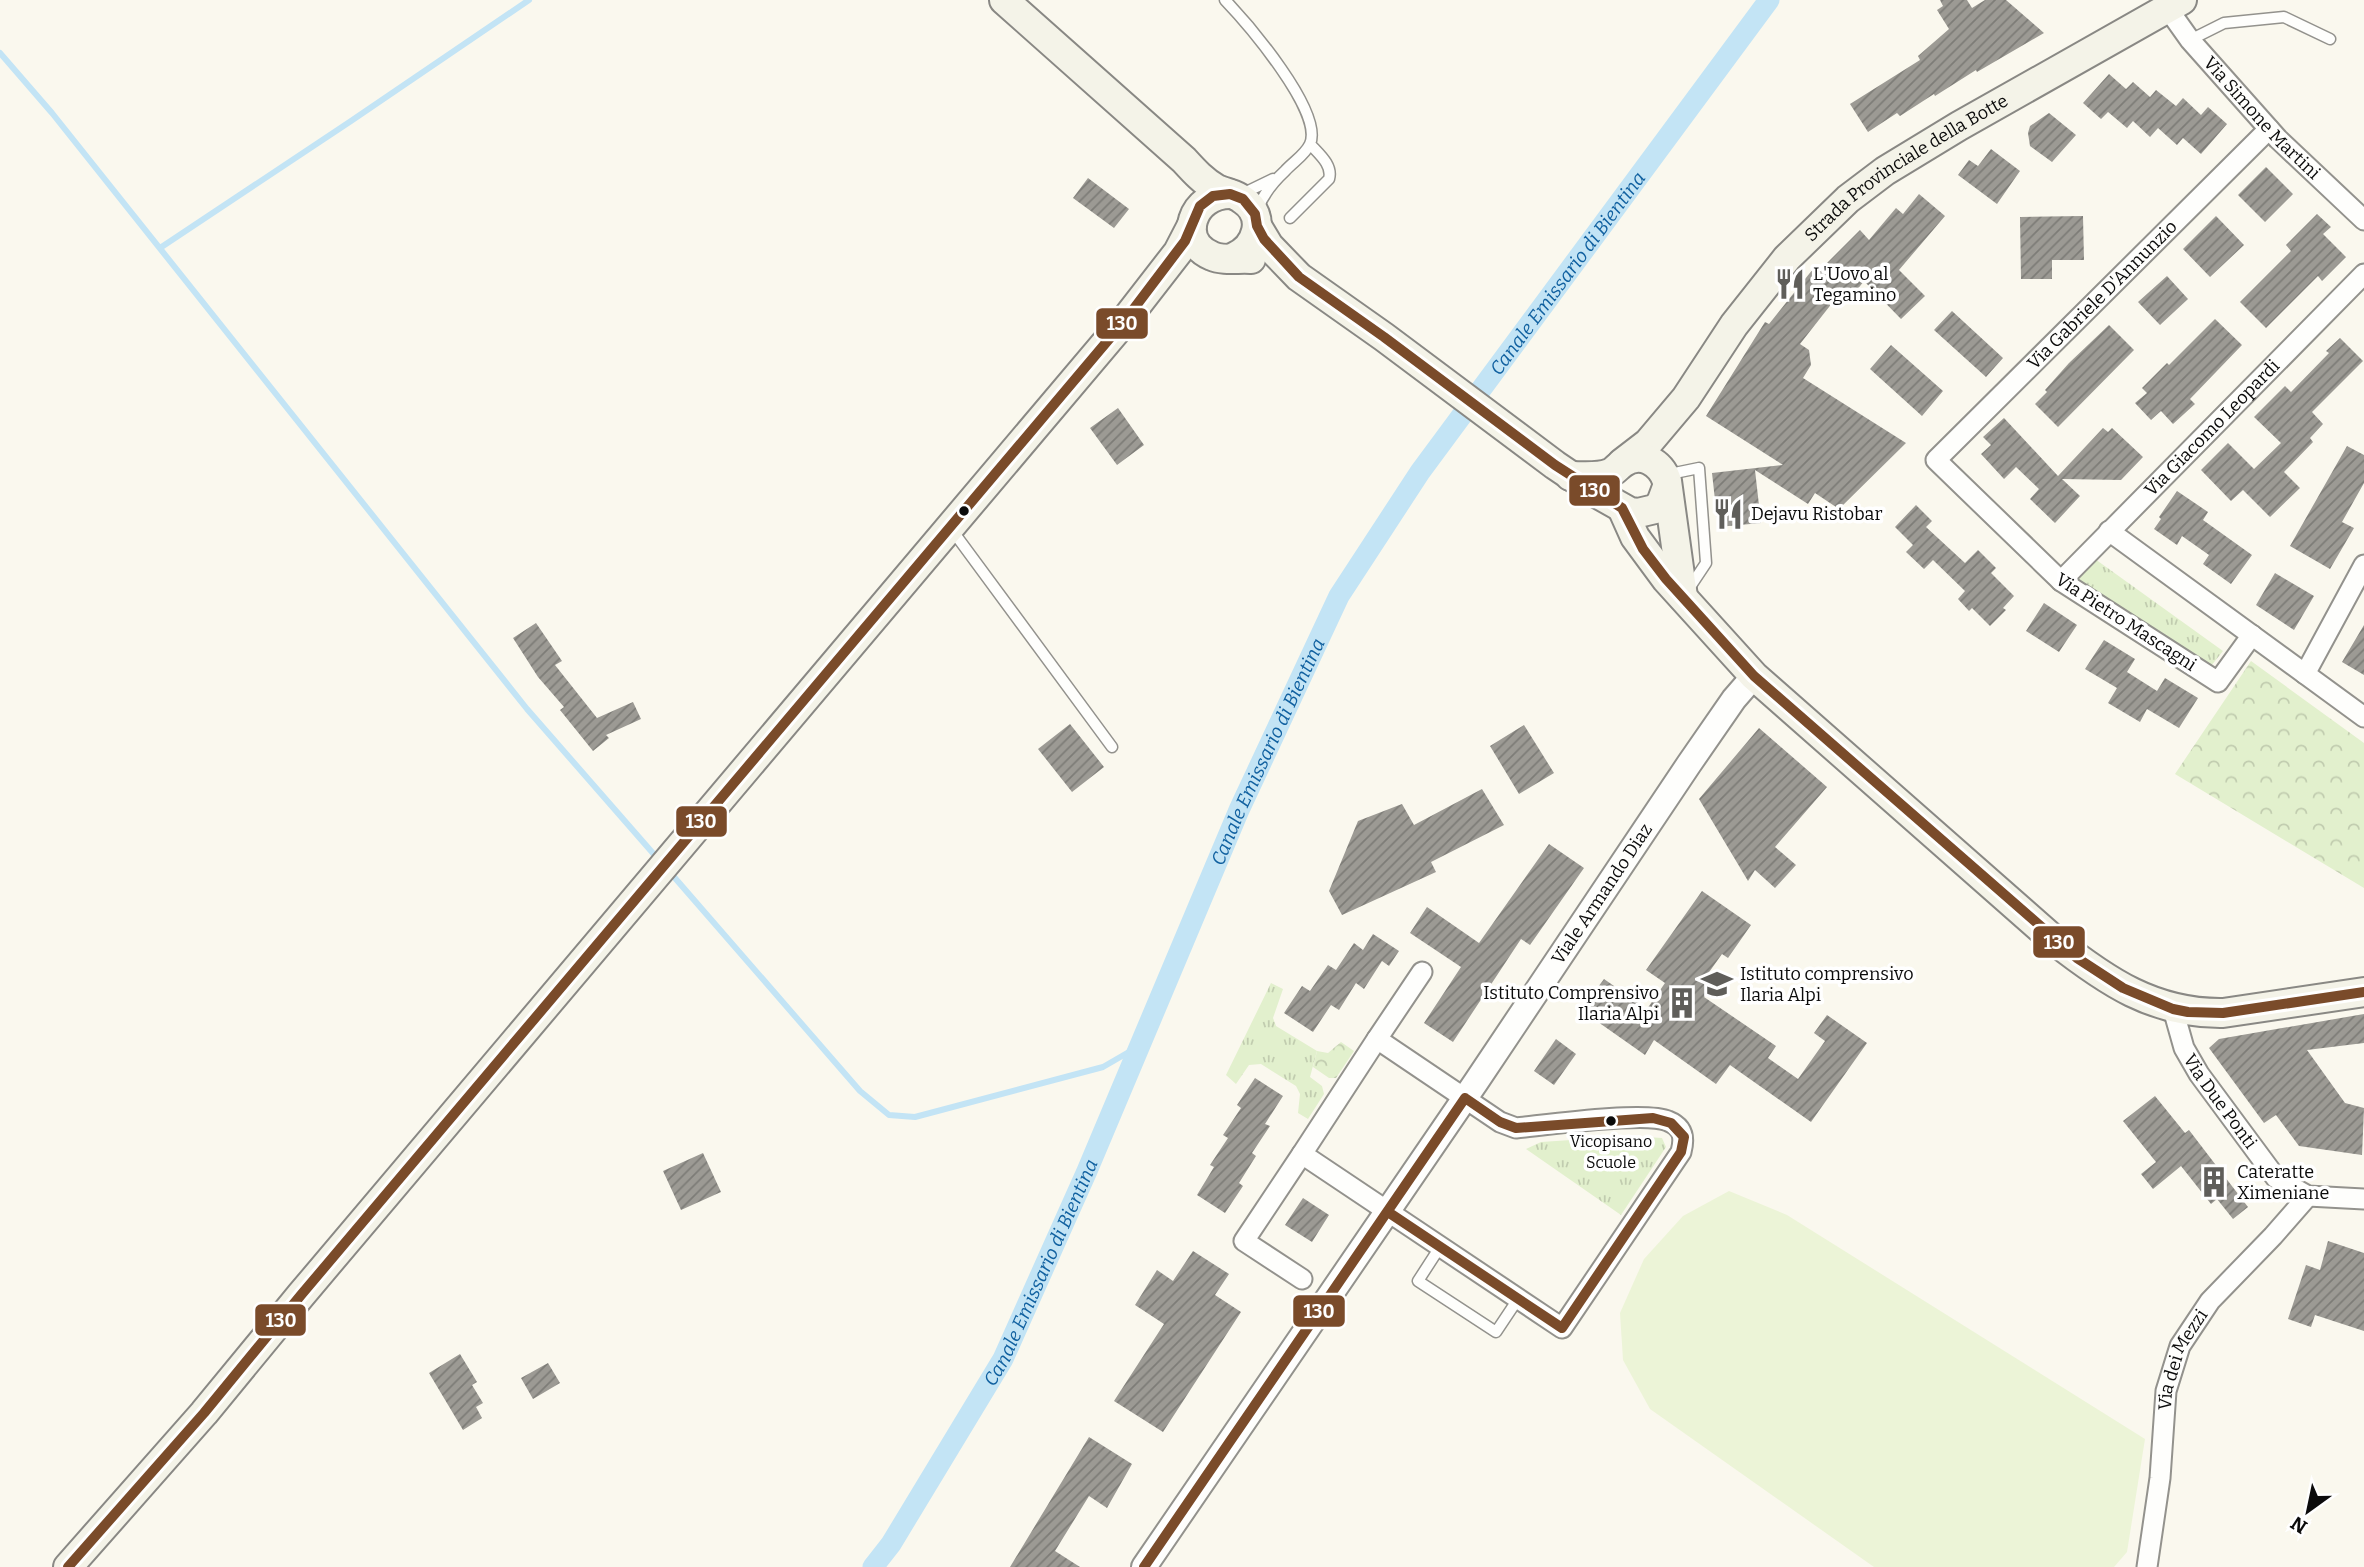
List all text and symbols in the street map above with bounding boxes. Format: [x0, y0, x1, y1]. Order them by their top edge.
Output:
street label: Via Simone Martini [2199, 52, 2325, 184]
street label: Strada Provinciale della Botte [1800, 90, 2012, 246]
water label: Canale Emissario di Bientina [1485, 167, 1650, 379]
street label: Via Gabriele D'Annunzio [2023, 216, 2182, 374]
place label: L'Uovo al Tegamino [1813, 263, 1896, 306]
restaurant icon: L'Uovo al Tegamino [1773, 267, 1807, 301]
line badge: 130 [1095, 307, 1149, 340]
text: 130 [1106, 312, 1138, 335]
street label: Via Giacomo Leopardi [2140, 355, 2284, 501]
line badge: 130 [1568, 474, 1621, 507]
text: 130 [1579, 479, 1611, 502]
restaurant icon: Dejavu Ristobar [1711, 497, 1745, 531]
place label: Dejavu Ristobar [1751, 503, 1882, 525]
unlabelled marker [957, 504, 971, 518]
street label: Via Pietro Mascagni [2051, 568, 2201, 676]
water label: Canale Emissario di Bientina [1206, 634, 1329, 868]
line badge: 130 [675, 805, 728, 838]
text: 130 [685, 810, 717, 833]
street label: Viale Armando Diaz [1547, 819, 1657, 969]
line badge: 130 [2032, 925, 2086, 959]
text: 130 [2043, 931, 2075, 954]
place label: Istituto comprensivo Ilaria Alpi [1740, 963, 1913, 1006]
school or university icon: Istituto comprensivo Ilaria Alpi [1700, 967, 1734, 1001]
place label: Istituto Comprensivo Ilaria Alpi [1483, 982, 1659, 1025]
building icon: Istituto Comprensivo Ilaria Alpi [1665, 986, 1699, 1020]
street label: Via Due Ponti [2179, 1050, 2262, 1153]
marker: Vicopisano Scuole [1604, 1114, 1618, 1128]
place label: Vicopisano Scuole [1570, 1132, 1652, 1172]
water label: Canale Emissario di Bientina [978, 1155, 1102, 1390]
place label: Cateratte Ximeniane [2237, 1161, 2329, 1204]
building icon: Cateratte Ximeniane [2197, 1165, 2231, 1199]
line badge: 130 [1292, 1294, 1346, 1328]
text: 130 [1303, 1300, 1335, 1323]
line badge: 130 [254, 1303, 307, 1337]
street label: Via dei Mezzi [2154, 1305, 2212, 1411]
text: 130 [265, 1309, 297, 1332]
north arrow [2273, 1476, 2343, 1546]
text: N [2286, 1511, 2311, 1538]

